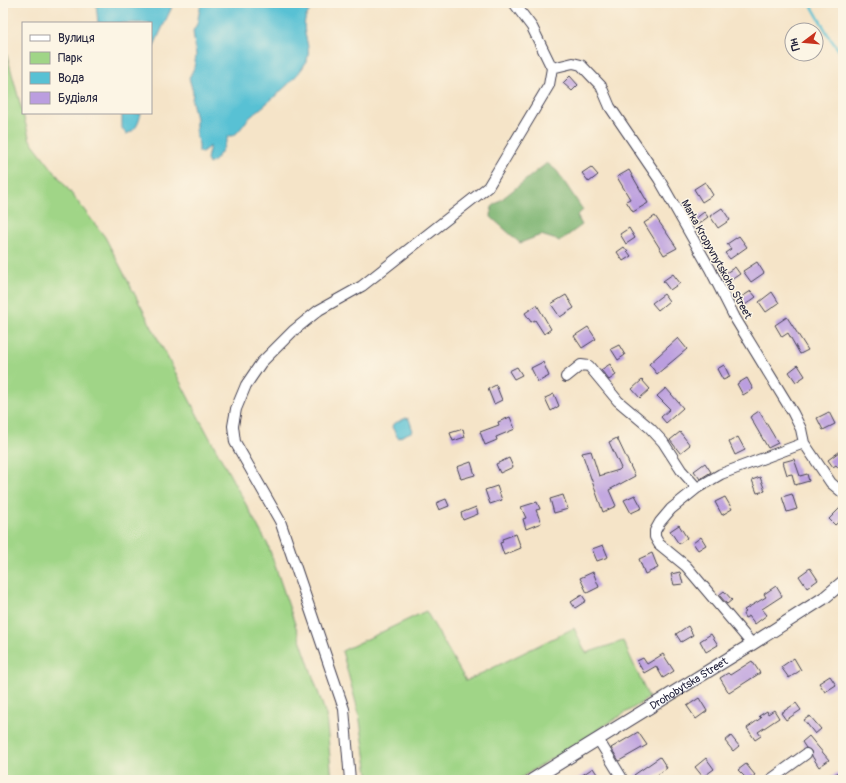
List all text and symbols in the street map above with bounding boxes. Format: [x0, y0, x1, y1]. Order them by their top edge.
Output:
legend [22, 22, 152, 114]
north arrow [784, 22, 824, 62]
text: Вулиця [58, 31, 95, 46]
text: Пн [787, 37, 803, 52]
text: Парк [58, 51, 83, 66]
text: Вода [58, 71, 84, 86]
text: Будівля [58, 91, 98, 106]
street label: Marka Kropyvnytskoho Street [678, 197, 755, 322]
street label: Drohobytska Street [647, 654, 731, 713]

